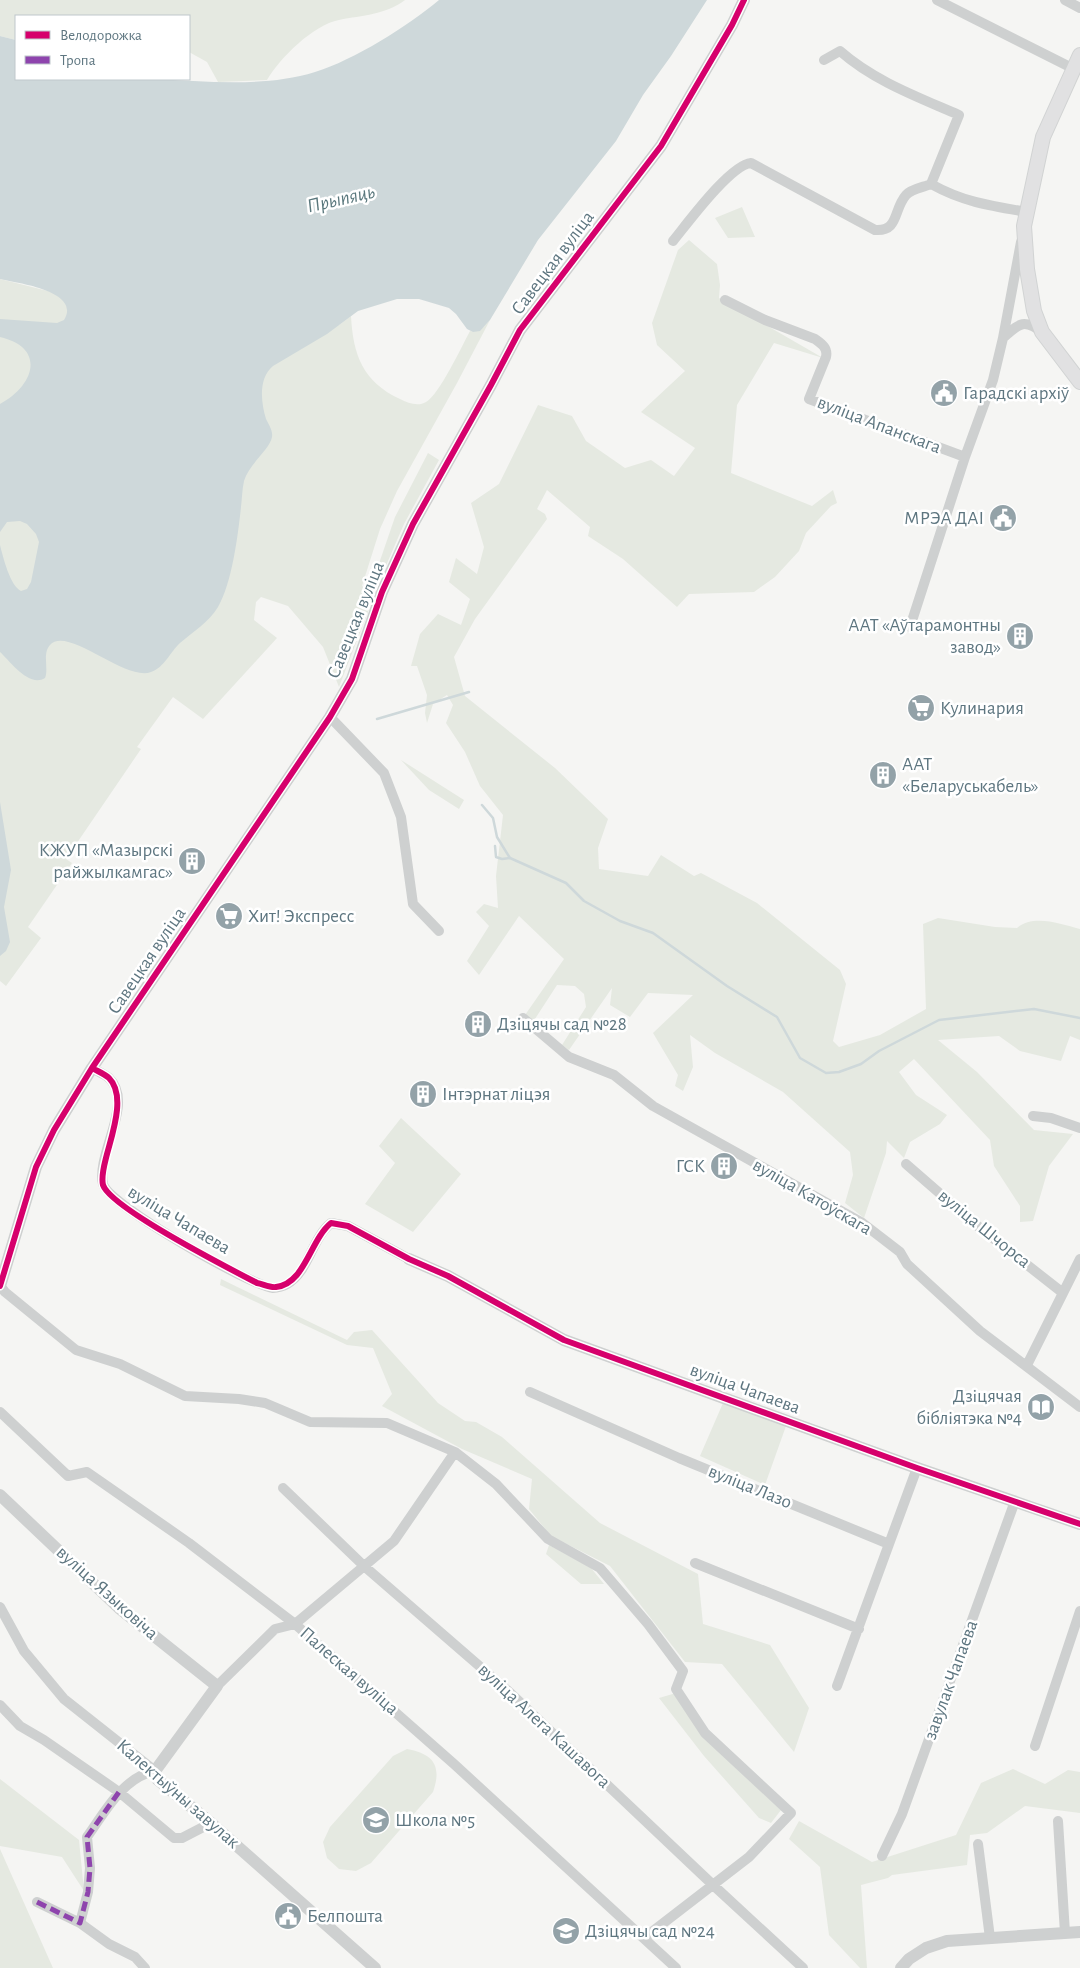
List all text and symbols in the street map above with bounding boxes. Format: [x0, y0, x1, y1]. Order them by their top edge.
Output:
legend [15, 15, 190, 80]
text: Велодорожка [60, 28, 142, 43]
text: Тропа [60, 53, 96, 68]
water label: Прыпяць [305, 181, 377, 216]
street label: Савецкая вуліца [508, 207, 598, 318]
public building icon: Гарадскі архіў [929, 378, 959, 408]
place label: Гарадскі архіў [963, 384, 1069, 403]
street label: вуліца Апанскага [815, 393, 944, 457]
public building icon: МРЭА ДАІ [988, 503, 1018, 533]
place label: МРЭА ДАІ [904, 509, 984, 528]
street label: Савецкая вуліца [324, 559, 388, 681]
place label: ААТ «Аўтарамонтны завод» [848, 616, 1001, 657]
building icon: ААТ «Аўтарамонтны завод» [1005, 621, 1035, 651]
supermarket icon: Кулинария [906, 693, 936, 723]
place label: Кулинария [940, 699, 1024, 718]
place label: ААТ «Беларуськабель» [902, 755, 1039, 796]
building icon: ААТ «Беларуськабель» [868, 760, 898, 790]
place label: КЖУП «Мазырскі райжылкамгас» [39, 841, 173, 882]
building icon: КЖУП «Мазырскі райжылкамгас» [177, 846, 207, 876]
supermarket icon: Хит! Экспресс [214, 901, 244, 931]
street label: Савецкая вуліца [104, 904, 190, 1018]
place label: Хит! Экспресс [248, 907, 354, 926]
building icon: Дзіцячы сад №28 [463, 1009, 493, 1039]
place label: Дзіцячы сад №28 [497, 1015, 627, 1034]
building icon: Інтэрнат ліцэя [408, 1079, 438, 1109]
place label: Інтэрнат ліцэя [442, 1085, 550, 1104]
building icon: ГСК [709, 1151, 739, 1181]
street label: вуліца Катоўскага [749, 1155, 875, 1239]
place label: ГСК [676, 1157, 705, 1176]
street label: вуліца Чапаева [124, 1182, 234, 1258]
street label: вуліца Шчорса [934, 1186, 1034, 1272]
street label: вуліца Чапаева [687, 1360, 803, 1418]
place label: Дзіцячая бібліятэка №4 [917, 1387, 1022, 1428]
library icon: Дзіцячая бібліятэка №4 [1026, 1392, 1056, 1422]
street label: вуліца Лазо [706, 1462, 794, 1512]
street label: вуліца Языковіча [52, 1543, 162, 1644]
street label: завулак Чапаева [921, 1617, 982, 1742]
street label: Палеская вуліца [296, 1623, 402, 1719]
street label: вуліца Алега Кашавога [474, 1660, 614, 1792]
street label: Калектыўны завулак [113, 1736, 243, 1852]
school or university icon: Школа №5 [361, 1805, 391, 1835]
place label: Школа №5 [395, 1811, 475, 1830]
public building icon: Белпошта [273, 1901, 303, 1931]
place label: Белпошта [307, 1907, 383, 1926]
school or university icon: Дзіцячы сад №24 [551, 1916, 581, 1946]
place label: Дзіцячы сад №24 [585, 1922, 715, 1941]

